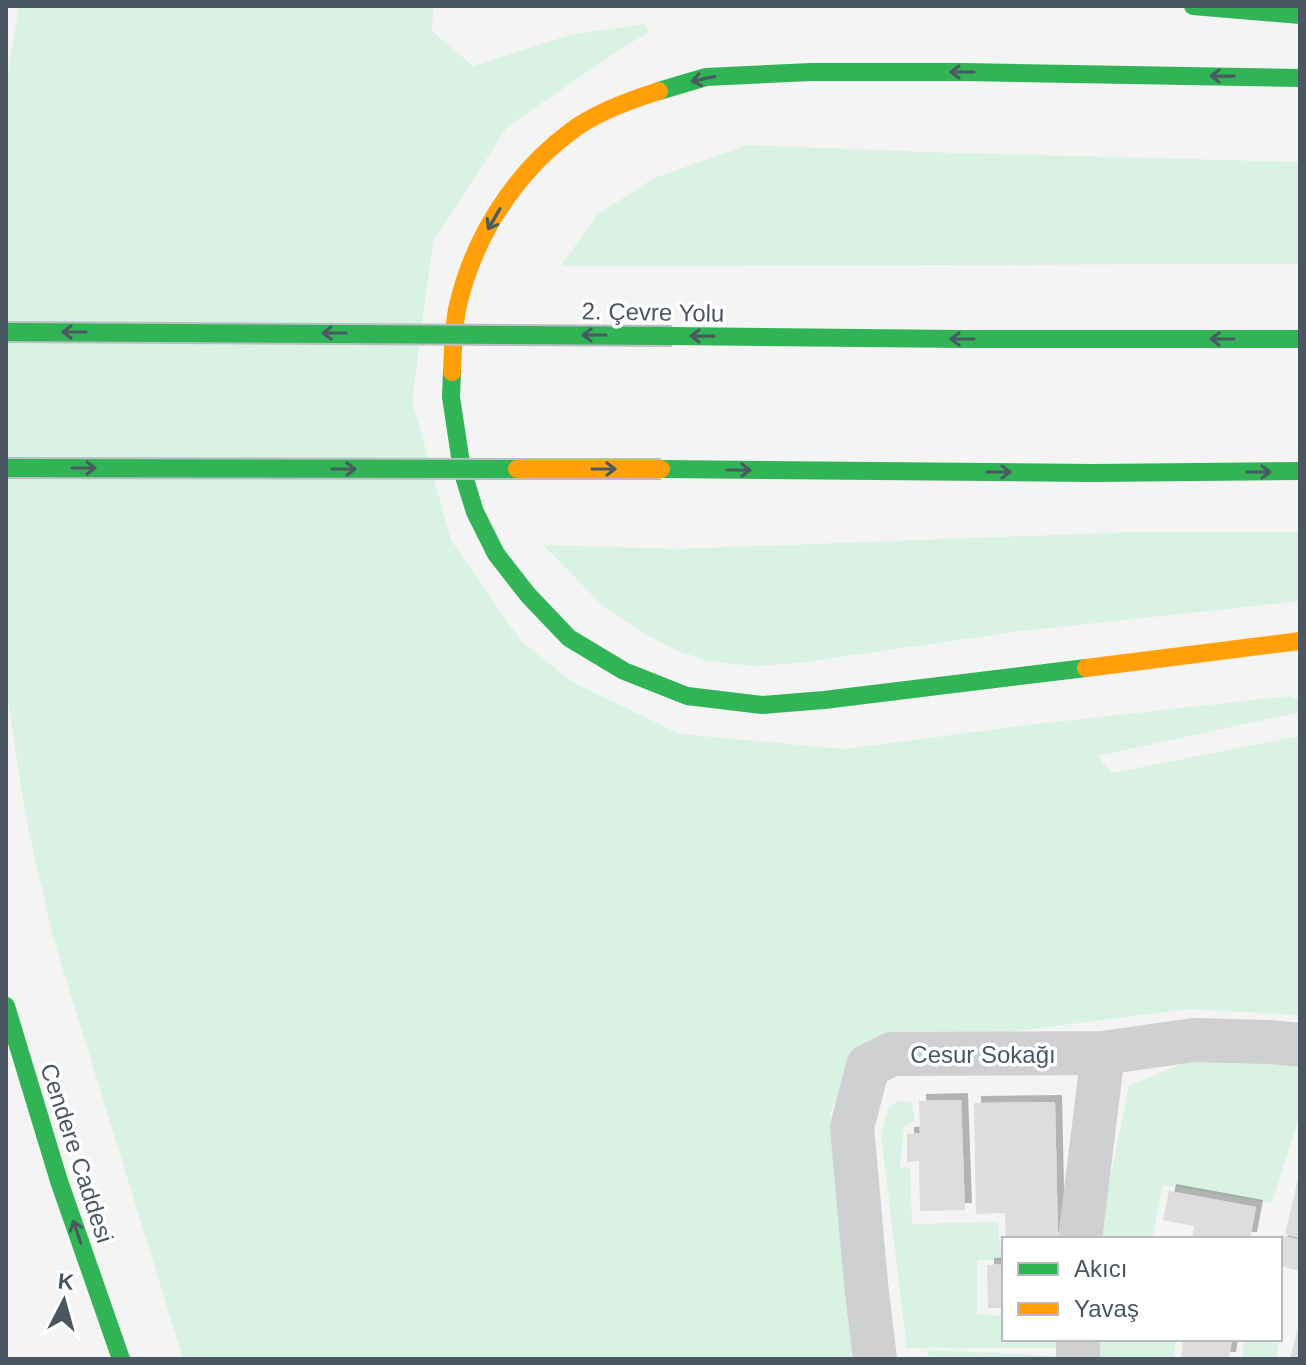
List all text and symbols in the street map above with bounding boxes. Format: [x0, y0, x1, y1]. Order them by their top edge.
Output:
one-way arrow [949, 64, 976, 80]
one-way arrow [1209, 68, 1236, 84]
one-way arrow [690, 73, 716, 88]
one-way arrow [486, 206, 501, 230]
street label: 2. Çevre Yolu [581, 297, 725, 327]
one-way arrow [61, 324, 88, 340]
one-way arrow [321, 325, 348, 341]
one-way arrow [581, 327, 608, 343]
one-way arrow [689, 328, 716, 344]
one-way arrow [949, 331, 976, 347]
one-way arrow [1209, 331, 1236, 347]
one-way arrow [70, 460, 97, 476]
one-way arrow [330, 461, 357, 477]
one-way arrow [590, 461, 617, 477]
one-way arrow [725, 462, 752, 478]
one-way arrow [985, 464, 1012, 480]
one-way arrow [1245, 464, 1272, 479]
street label: Cesur Sokağı [910, 1041, 1056, 1068]
street label: Cendere Caddesi [35, 1060, 119, 1246]
one-way arrow [68, 1220, 83, 1245]
legend [1002, 1237, 1282, 1341]
text: Akıcı [1074, 1255, 1127, 1282]
north arrow [24, 1261, 104, 1341]
text: K [57, 1268, 75, 1295]
text: Yavaş [1074, 1295, 1139, 1322]

